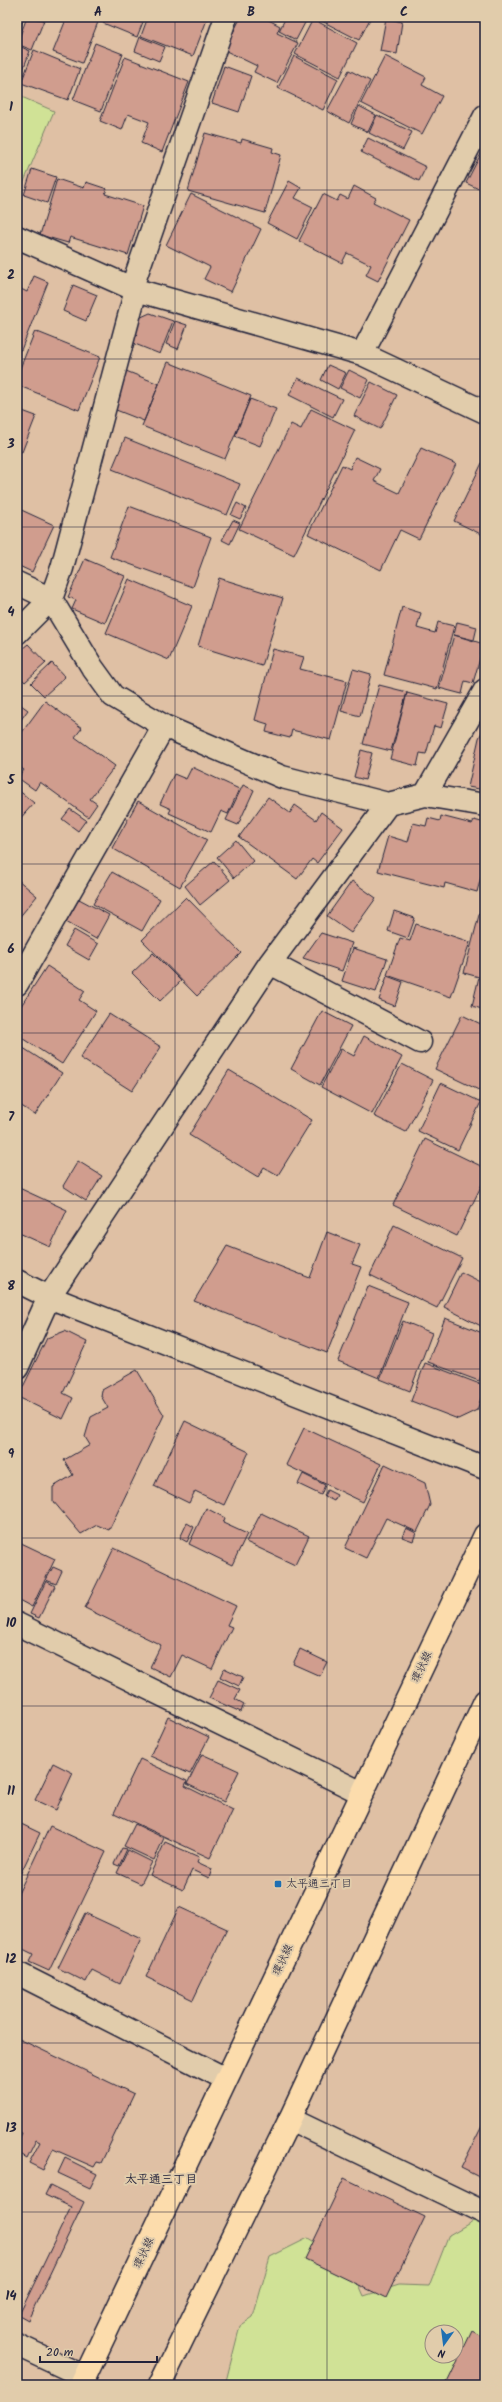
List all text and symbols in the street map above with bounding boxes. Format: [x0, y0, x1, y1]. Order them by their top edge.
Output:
text: A [94, 2, 102, 23]
text: B [247, 2, 255, 23]
text: C [400, 2, 408, 23]
text: 1 [9, 97, 13, 118]
text: 2 [7, 265, 15, 286]
text: 3 [6, 434, 15, 455]
text: 4 [7, 602, 15, 623]
text: 5 [7, 770, 16, 791]
text: 6 [7, 939, 15, 960]
text: 7 [8, 1107, 15, 1128]
text: 8 [7, 1276, 15, 1297]
text: 9 [8, 1444, 15, 1465]
text: 10 [6, 1613, 17, 1634]
street label: 環状線 [407, 1648, 437, 1686]
text: 11 [7, 1781, 15, 1802]
place label: 太平通三丁目 [286, 1875, 352, 1893]
marker: 太平通三丁目 [273, 1879, 283, 1889]
street label: 環状線 [268, 1941, 298, 1979]
text: 12 [5, 1949, 17, 1970]
text: 13 [5, 2118, 17, 2139]
district label: 太平通三丁目 [125, 2170, 197, 2189]
street label: 環状線 [129, 2234, 159, 2272]
text: 14 [5, 2286, 17, 2307]
north arrow [424, 2324, 464, 2364]
scale bar [40, 2338, 157, 2364]
text: 20 m [46, 2343, 74, 2362]
text: N [436, 2343, 447, 2362]

